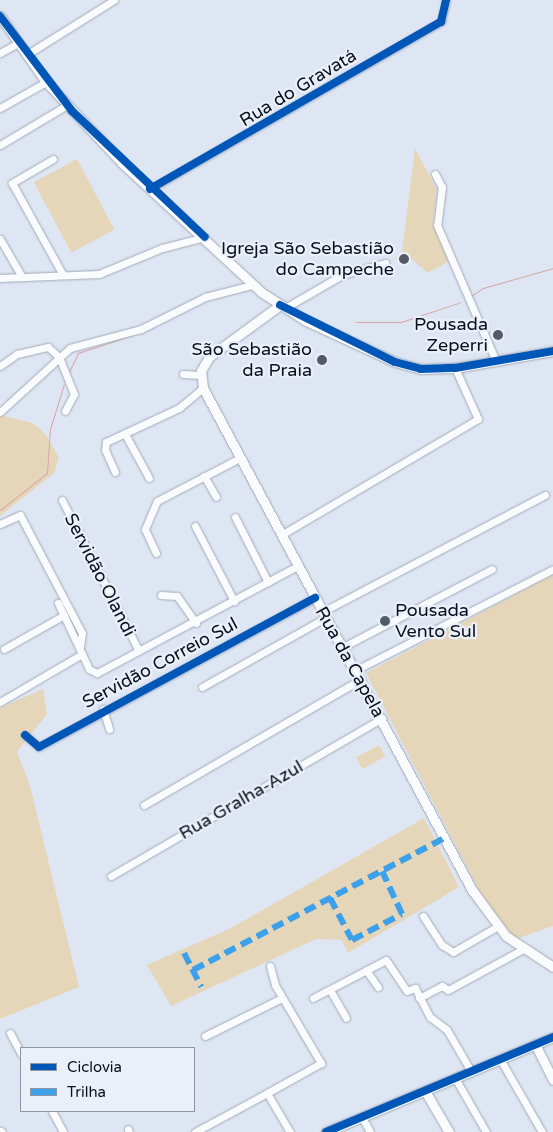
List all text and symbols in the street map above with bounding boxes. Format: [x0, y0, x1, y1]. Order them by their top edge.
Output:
street label: Rua do Gravatá [236, 45, 360, 131]
place label: Igreja São Sebastião do Campeche [221, 238, 394, 280]
marker: Igreja São Sebastião do Campeche [398, 253, 410, 265]
place label: Pousada Zeperri [414, 314, 488, 356]
marker: Pousada Zeperri [492, 329, 504, 341]
place label: São Sebastião da Praia [191, 339, 312, 382]
marker: São Sebastião da Praia [316, 354, 328, 366]
street label: Servidão Olandi [60, 510, 140, 640]
place label: Pousada Vento Sul [395, 600, 476, 642]
street label: Rua da Capela [311, 603, 389, 721]
street label: Servidão Correio Sul [79, 613, 241, 713]
marker: Pousada Vento Sul [379, 615, 391, 627]
street label: Rua Gralha-Azul [175, 756, 307, 844]
legend [20, 1047, 195, 1112]
text: Ciclovia [67, 1058, 122, 1076]
text: Trilha [67, 1083, 106, 1101]

